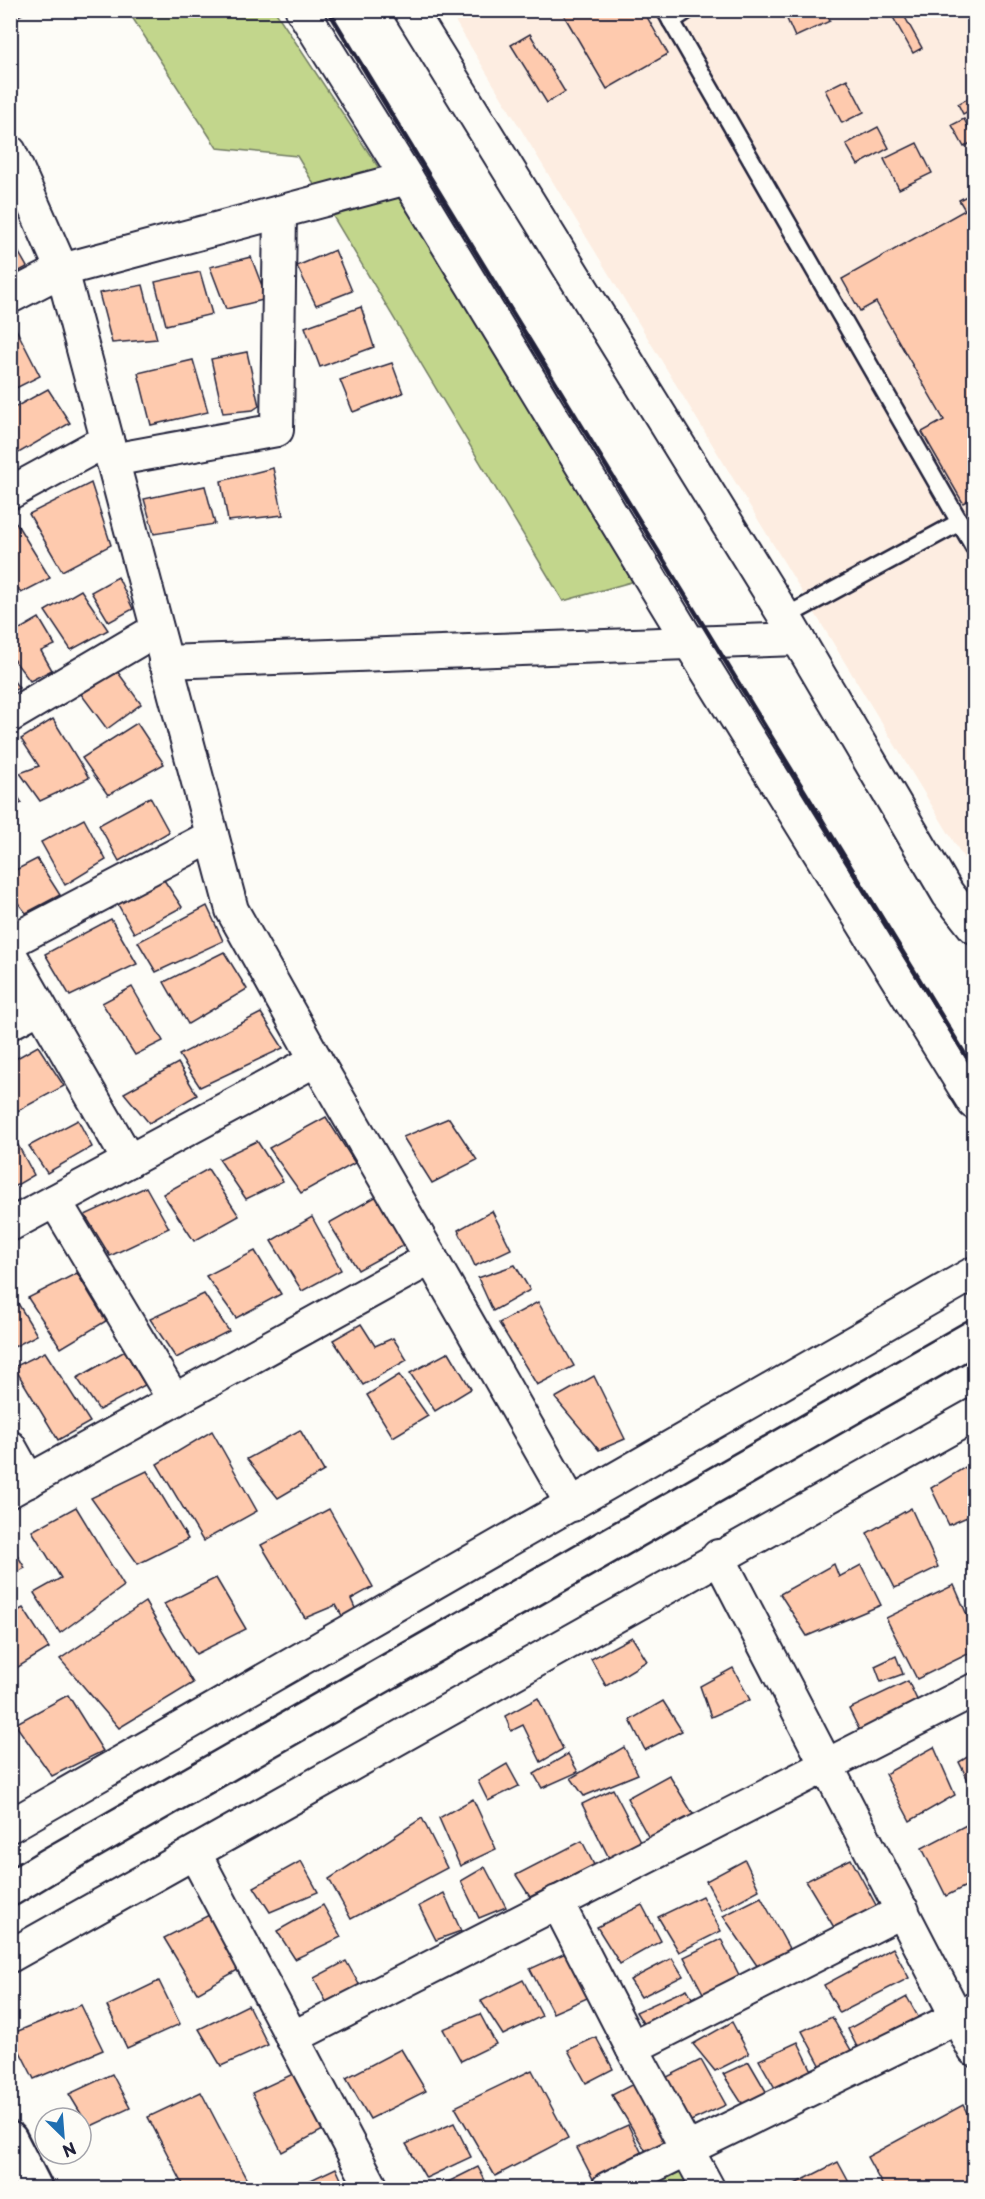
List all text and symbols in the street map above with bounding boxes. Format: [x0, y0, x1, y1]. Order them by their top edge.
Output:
north arrow [33, 2106, 93, 2166]
text: N [59, 2137, 81, 2164]

